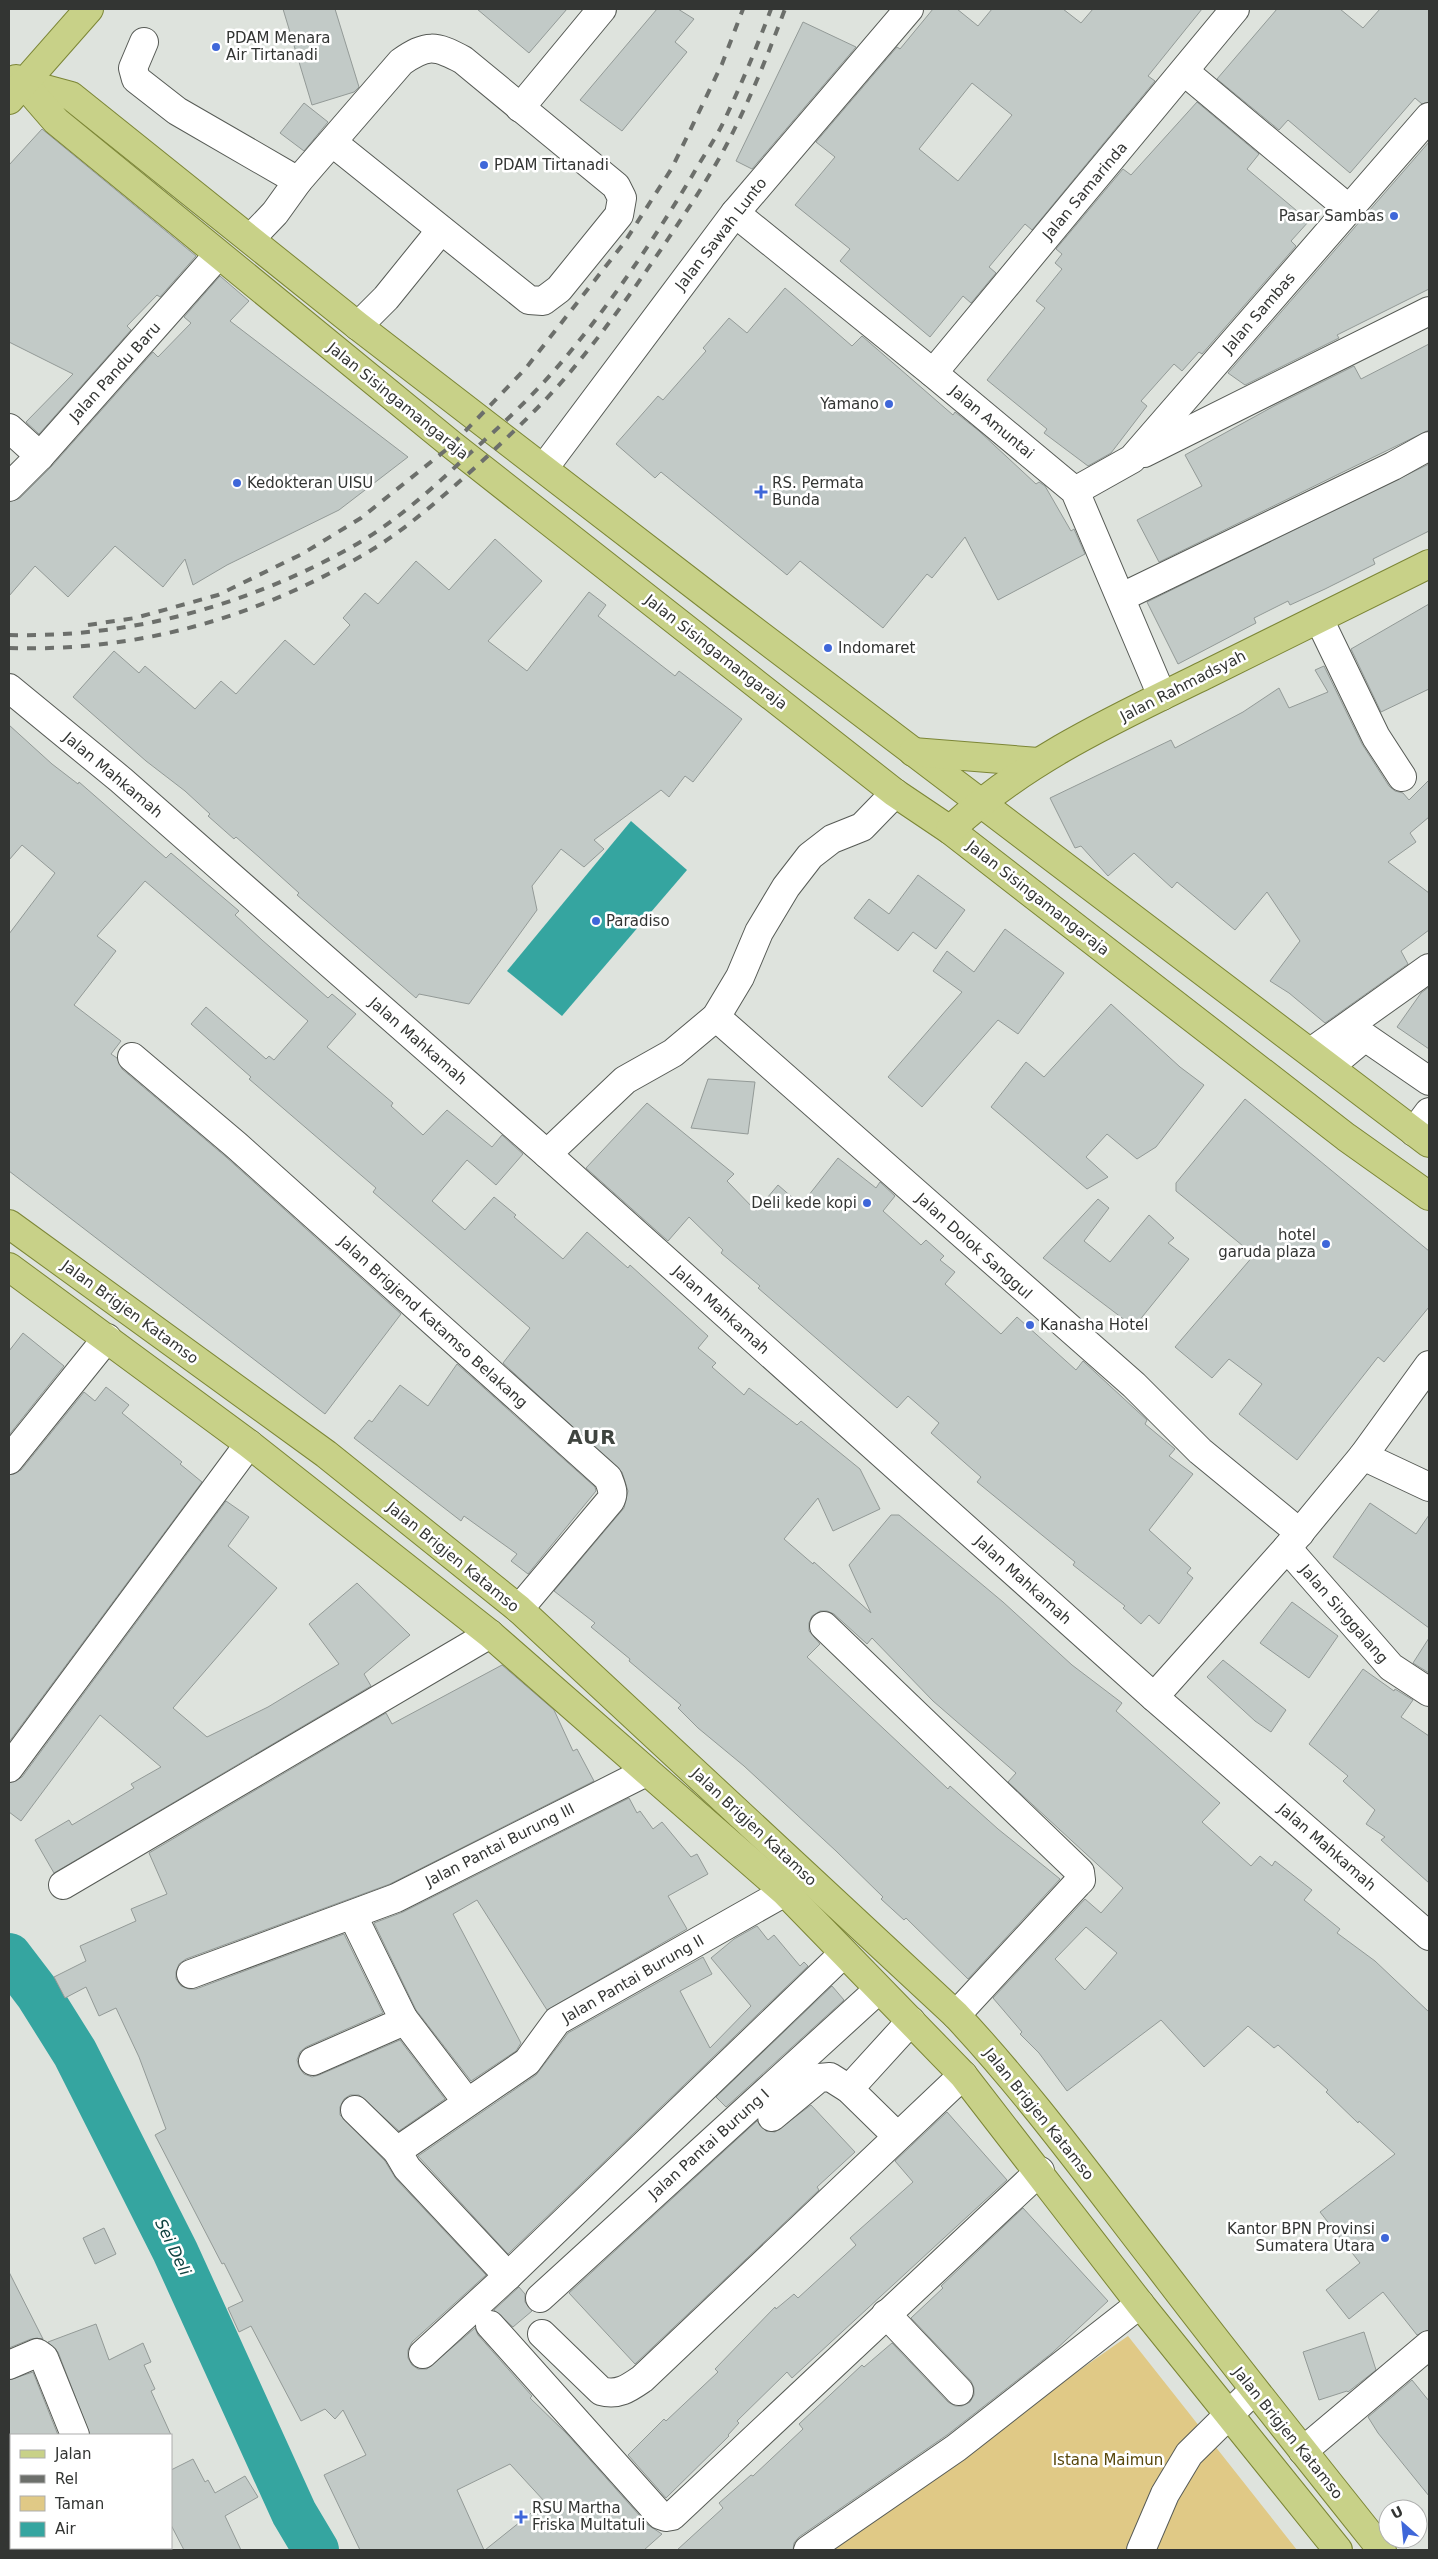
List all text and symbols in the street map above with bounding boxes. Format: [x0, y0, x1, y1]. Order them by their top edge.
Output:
place label: PDAM Menara Air Tirtanadi [226, 29, 331, 64]
marker: PDAM Menara Air Tirtanadi [210, 41, 222, 53]
street label: Jalan Samarinda [1038, 138, 1131, 244]
place label: PDAM Tirtanadi [494, 156, 609, 174]
marker: PDAM Tirtanadi [478, 159, 490, 171]
street label: Jalan Sawah Lunto [671, 174, 771, 295]
place label: Pasar Sambas [1279, 207, 1384, 225]
marker: Pasar Sambas [1388, 210, 1400, 222]
street label: Jalan Sambas [1218, 269, 1299, 358]
street label: Jalan Pandu Baru [65, 319, 164, 426]
street label: Jalan Sisingamangaraja [323, 338, 472, 463]
street label: Jalan Amuntai [945, 381, 1038, 462]
place label: Yamano [819, 395, 879, 413]
marker: Yamano [883, 398, 895, 410]
place label: Kedokteran UISU [247, 474, 373, 492]
place label: RS. Permata Bunda [772, 474, 864, 509]
marker: Kedokteran UISU [231, 477, 243, 489]
marker: RS. Permata Bunda [754, 485, 768, 499]
street label: Jalan Sisingamangaraja [640, 590, 791, 713]
place label: Indomaret [838, 639, 915, 657]
marker: Indomaret [822, 642, 834, 654]
street label: Jalan Rahmadsyah [1116, 646, 1249, 726]
street label: Jalan Mahkamah [59, 728, 166, 822]
street label: Jalan Sisingamangaraja [962, 836, 1113, 959]
place label: Paradiso [606, 912, 670, 930]
marker: Paradiso [590, 915, 602, 927]
street label: Jalan Mahkamah [365, 993, 471, 1088]
street label: Jalan Dolok Sanggul [912, 1189, 1036, 1303]
place label: Deli kede kopi [751, 1194, 857, 1212]
marker: Deli kede kopi [861, 1197, 873, 1209]
place label: hotel garuda plaza [1218, 1226, 1316, 1261]
street label: Jalan Brigjend Katamso Belakang [334, 1232, 531, 1412]
marker: hotel garuda plaza [1320, 1238, 1332, 1250]
street label: Jalan Brigjen Katamso [57, 1256, 202, 1368]
street label: Jalan Mahkamah [668, 1261, 773, 1358]
place label: Kanasha Hotel [1040, 1316, 1148, 1334]
marker: Kanasha Hotel [1024, 1319, 1036, 1331]
district label: AUR [567, 1425, 617, 1449]
street label: Jalan Brigjen Katamso [383, 1498, 523, 1616]
street label: Jalan Mahkamah [970, 1531, 1075, 1628]
street label: Jalan Singgalang [1296, 1560, 1392, 1667]
street label: Jalan Brigjen Katamso [687, 1764, 820, 1890]
street label: Jalan Mahkamah [1274, 1799, 1380, 1894]
street label: Jalan Pantai Burung III [422, 1800, 578, 1891]
street label: Jalan Pantai Burung II [558, 1931, 707, 2027]
street label: Jalan Brigjen Katamso [980, 2044, 1098, 2184]
street label: Jalan Pantai Burung I [644, 2085, 773, 2204]
water label: Sei Deli [151, 2216, 195, 2279]
place label: Kantor BPN Provinsi Sumatera Utara [1227, 2220, 1375, 2255]
marker: Kantor BPN Provinsi Sumatera Utara [1379, 2232, 1391, 2244]
street label: Jalan Brigjen Katamso [1229, 2363, 1347, 2503]
legend [10, 2434, 172, 2549]
text: Jalan [54, 2445, 91, 2463]
park label: Istana Maimun [1053, 2451, 1163, 2469]
text: Rel [55, 2470, 78, 2488]
text: Taman [54, 2495, 104, 2513]
place label: RSU Martha Friska Multatuli [532, 2499, 645, 2534]
north arrow [1378, 2499, 1428, 2549]
text: U [1388, 2503, 1406, 2522]
marker: RSU Martha Friska Multatuli [514, 2510, 528, 2524]
text: Air [55, 2520, 76, 2538]

